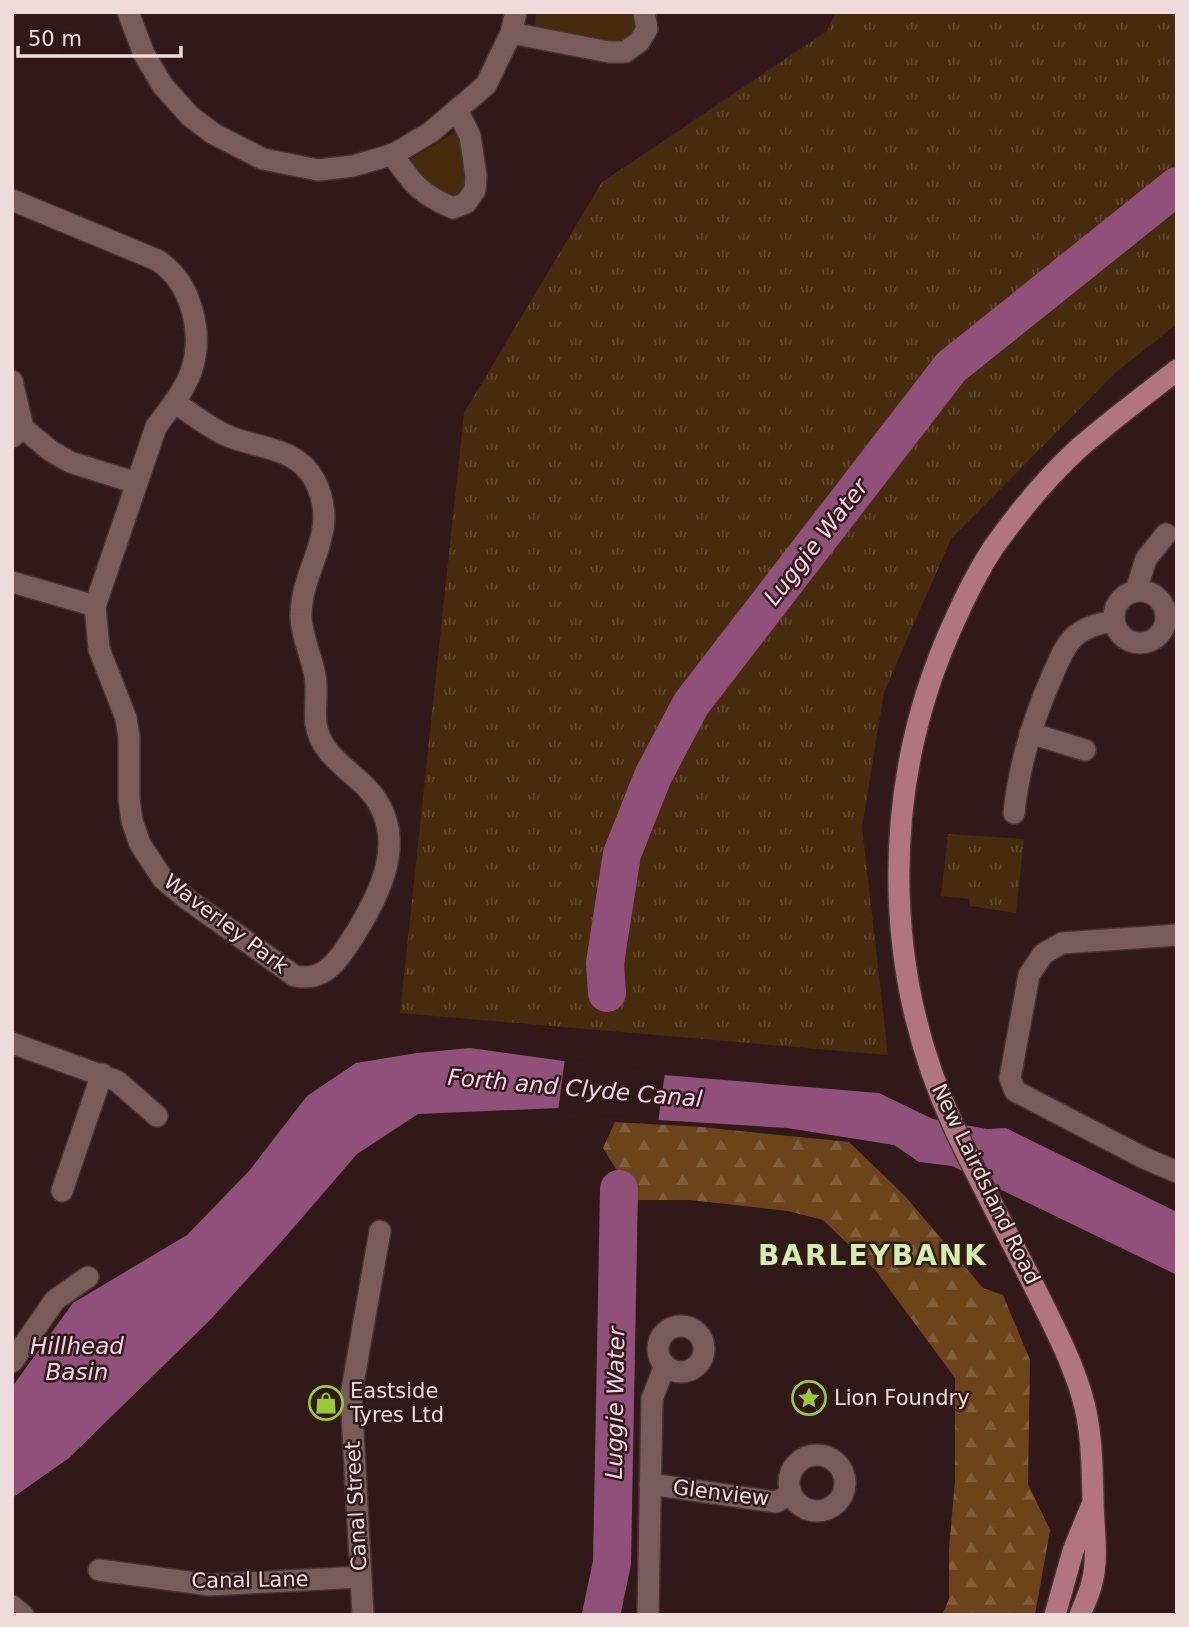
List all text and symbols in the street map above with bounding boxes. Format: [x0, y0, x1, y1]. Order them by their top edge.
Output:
scale bar [18, 14, 180, 58]
text: 50 m [28, 27, 82, 51]
water label: Luggie Water [759, 473, 874, 610]
street label: Waverley Park [159, 869, 294, 979]
water label: Forth and Clyde Canal [447, 1064, 704, 1112]
street label: New Lairdsland Road [927, 1080, 1045, 1288]
district label: BARLEYBANK [758, 1239, 988, 1272]
water label: Luggie Water [601, 1325, 629, 1480]
water label: Hillhead Basin [30, 1333, 124, 1385]
place label: Eastside Tyres Ltd [349, 1379, 444, 1427]
place icon: Lion Foundry [790, 1379, 828, 1417]
shop icon: Eastside Tyres Ltd [307, 1384, 345, 1422]
place label: Lion Foundry [834, 1386, 970, 1410]
street label: Canal Street [341, 1440, 371, 1572]
street label: Glenview [672, 1475, 770, 1511]
street label: Canal Lane [191, 1567, 309, 1593]

